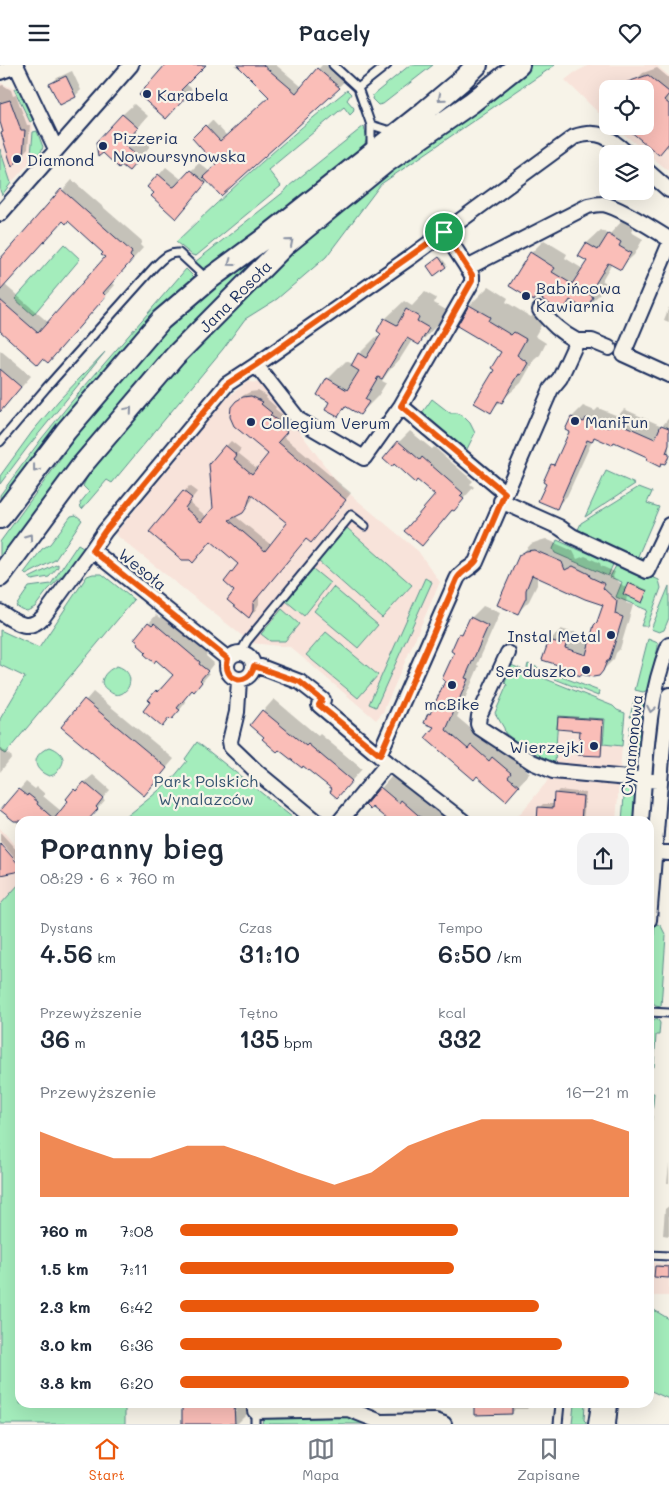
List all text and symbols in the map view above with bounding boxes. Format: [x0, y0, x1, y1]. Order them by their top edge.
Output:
text: Pacely [298, 18, 371, 47]
icon: menu [25, 19, 53, 47]
icon: heart [616, 19, 644, 47]
map controls [599, 80, 654, 200]
button: locate [599, 80, 654, 135]
place label: Karabela [157, 84, 229, 105]
marker: Karabela [141, 88, 153, 100]
one-way arrow [438, 92, 447, 100]
place label: Pizzeria Nowoursynowska [113, 127, 246, 166]
marker: Pizzeria Nowoursynowska [97, 140, 109, 152]
button: layers [599, 145, 654, 200]
place label: Diamond [27, 149, 94, 170]
marker: Diamond [11, 153, 23, 165]
pin [423, 211, 465, 253]
icon: arrive [430, 218, 458, 246]
one-way arrow [284, 239, 293, 247]
street label: Jana Rosoła [194, 255, 276, 337]
one-way arrow [227, 257, 237, 266]
place label: Babińcowa Kawiarnia [536, 277, 621, 316]
marker: Babińcowa Kawiarnia [520, 290, 532, 302]
one-way arrow [124, 406, 133, 415]
place label: ManiFun [585, 411, 648, 432]
place label: Collegium Verum [261, 412, 390, 433]
marker: ManiFun [569, 415, 581, 427]
marker: Collegium Verum [245, 416, 257, 428]
one-way arrow [33, 463, 42, 473]
one-way arrow [23, 533, 32, 543]
street label: Wesoła [115, 543, 171, 595]
place label: Instal Metal [508, 625, 601, 646]
marker: Instal Metal [605, 629, 617, 641]
place label: Serduszko [496, 660, 576, 681]
marker: Serduszko [580, 664, 592, 676]
marker: mcBike [446, 679, 458, 691]
place label: mcBike [424, 693, 480, 714]
street label: Cynamonowa [615, 693, 647, 797]
one-way arrow [646, 704, 656, 713]
place label: Wierzejki [510, 736, 584, 757]
marker: Wierzejki [588, 740, 600, 752]
park label: Park Polskich Wynalazców [154, 770, 258, 809]
text: Poranny bieg [40, 830, 224, 866]
button: share [577, 833, 629, 885]
text: 08:29 · 6 × 760 m [40, 867, 175, 888]
text: Dystans [40, 918, 93, 937]
text: Czas [239, 918, 272, 937]
text: Tempo [438, 918, 483, 937]
text: 4.56 [40, 937, 93, 969]
text: 31:10 [239, 937, 300, 969]
text: 6:50 [438, 937, 491, 969]
text: km [93, 948, 116, 967]
text: /km [491, 948, 522, 967]
text: Przewyższenie [40, 1003, 142, 1022]
text: Tętno [239, 1003, 278, 1022]
text: kcal [438, 1003, 466, 1022]
text: 36 [40, 1022, 70, 1054]
text: 135 [239, 1022, 280, 1054]
text: 332 [438, 1022, 482, 1054]
text: m [70, 1033, 86, 1052]
text: bpm [280, 1033, 313, 1052]
text: Przewyższenie [40, 1081, 157, 1102]
text: 16–21 m [565, 1081, 629, 1102]
text: 760 m [40, 1220, 87, 1241]
text: 7:08 [120, 1220, 153, 1241]
text: 1.5 km [40, 1258, 88, 1279]
text: 7:11 [120, 1258, 148, 1279]
text: 2.3 km [40, 1296, 91, 1317]
text: 6:42 [120, 1296, 153, 1317]
text: 3.0 km [40, 1334, 92, 1355]
text: 6:36 [120, 1334, 154, 1355]
text: 3.8 km [40, 1372, 92, 1393]
text: 6:20 [120, 1372, 153, 1393]
tab: Start [89, 1435, 125, 1484]
tab: Mapa [302, 1435, 340, 1484]
tab: Zapisane [517, 1435, 580, 1484]

